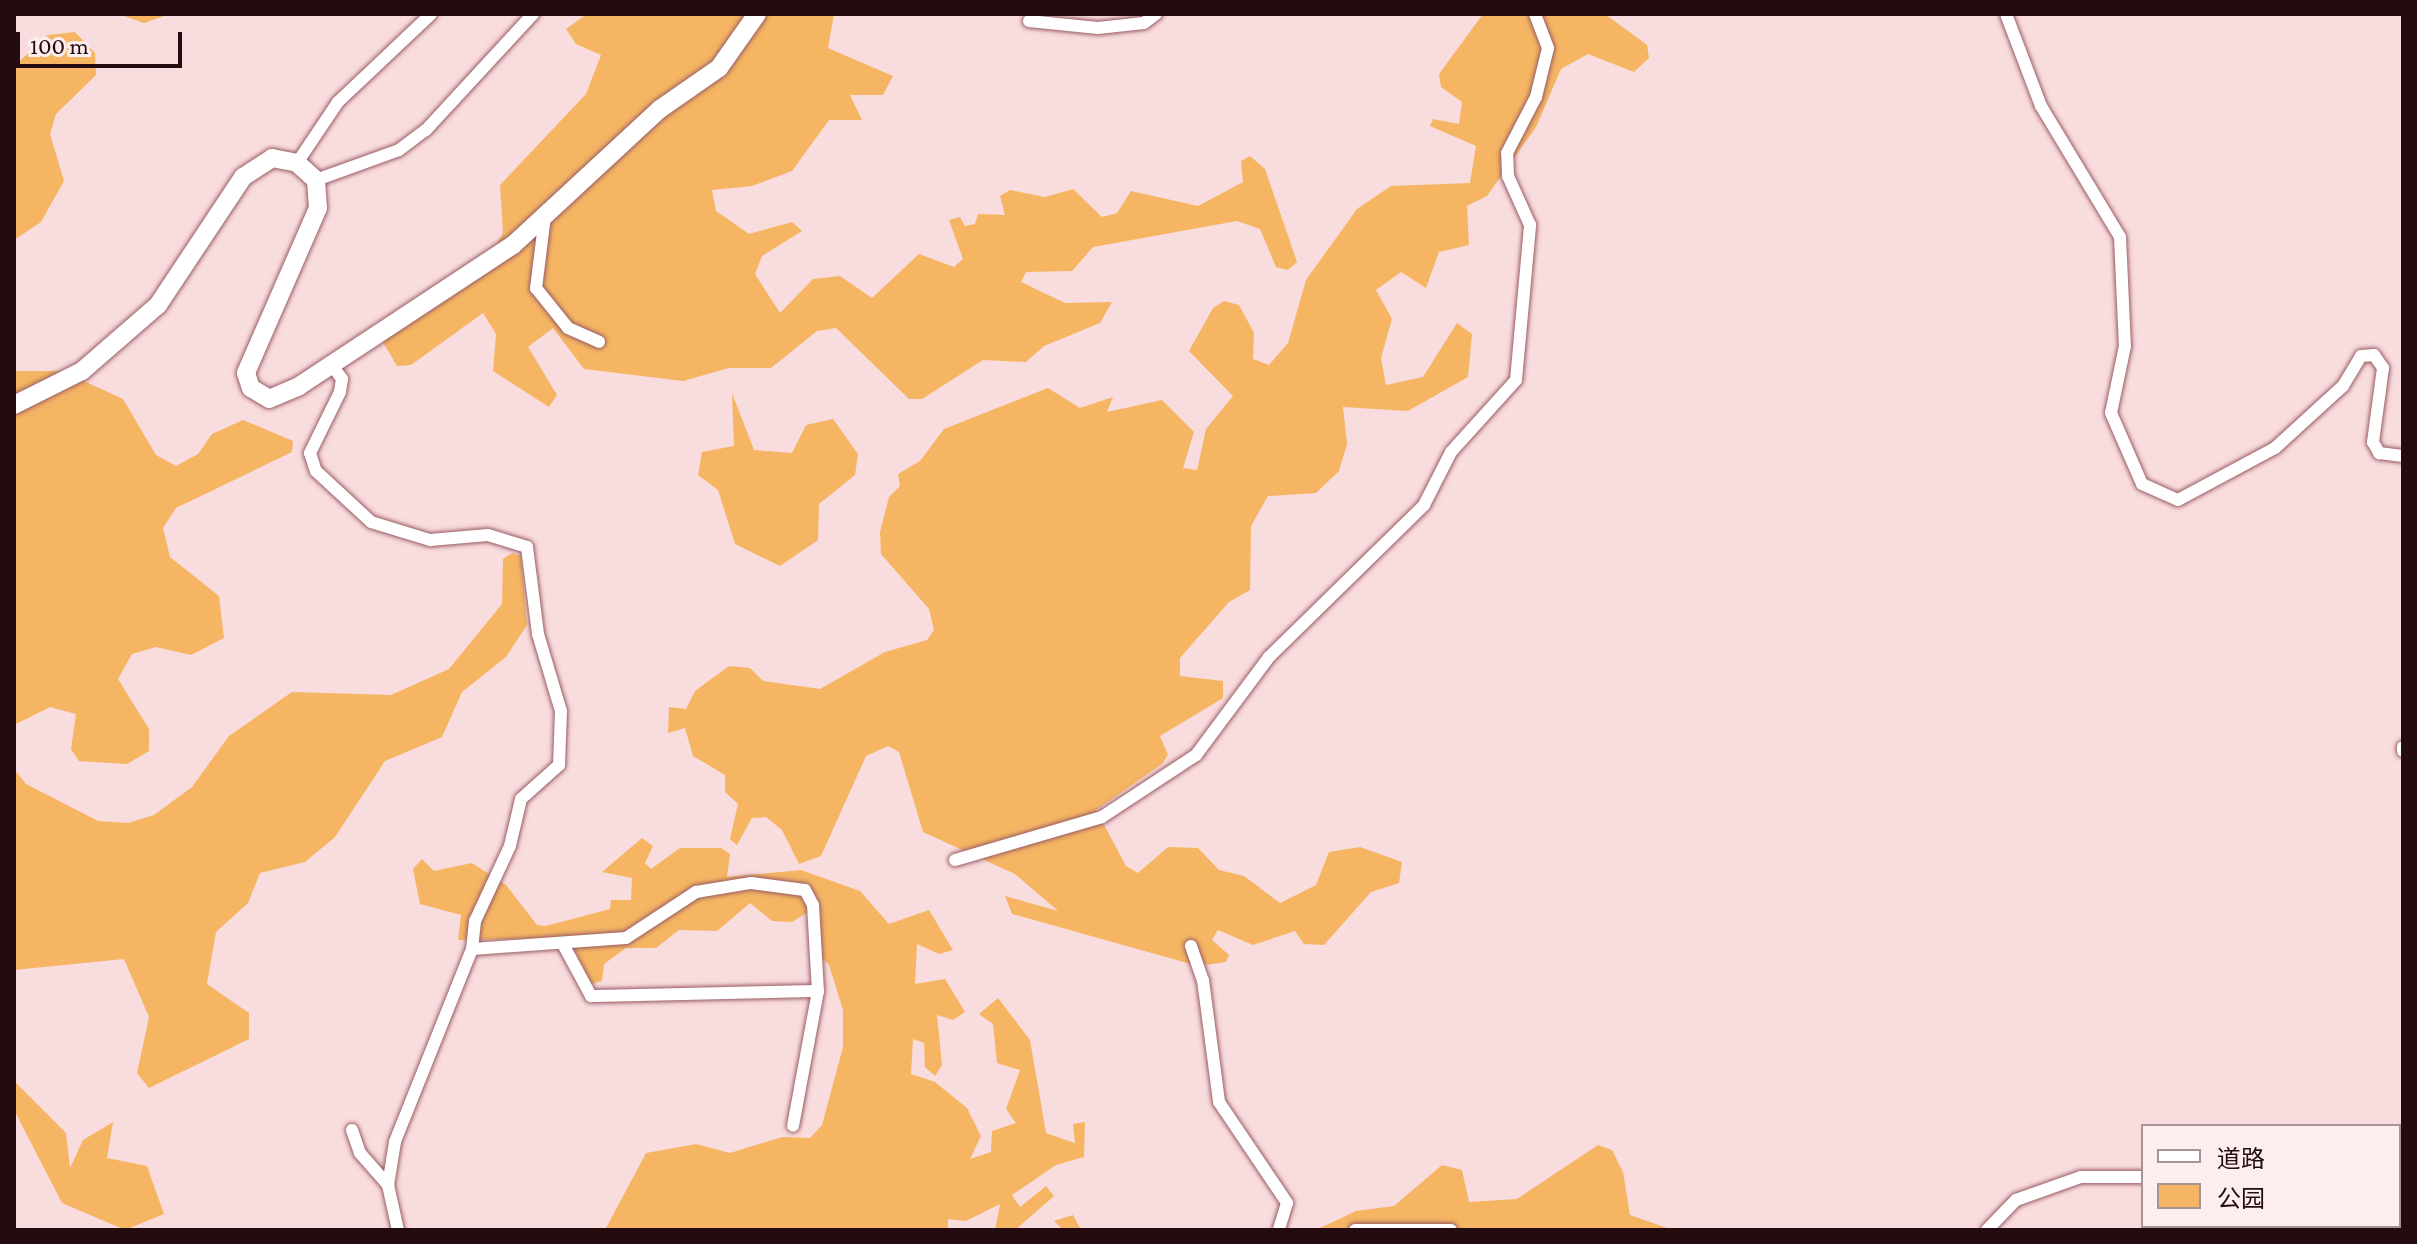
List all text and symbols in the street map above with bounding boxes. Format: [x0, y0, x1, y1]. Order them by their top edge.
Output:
scale bar [20, 16, 186, 66]
text: 100 m [30, 32, 89, 59]
legend [2141, 1124, 2401, 1228]
text: 道路 [2217, 1145, 2265, 1172]
text: 公园 [2217, 1185, 2265, 1212]

